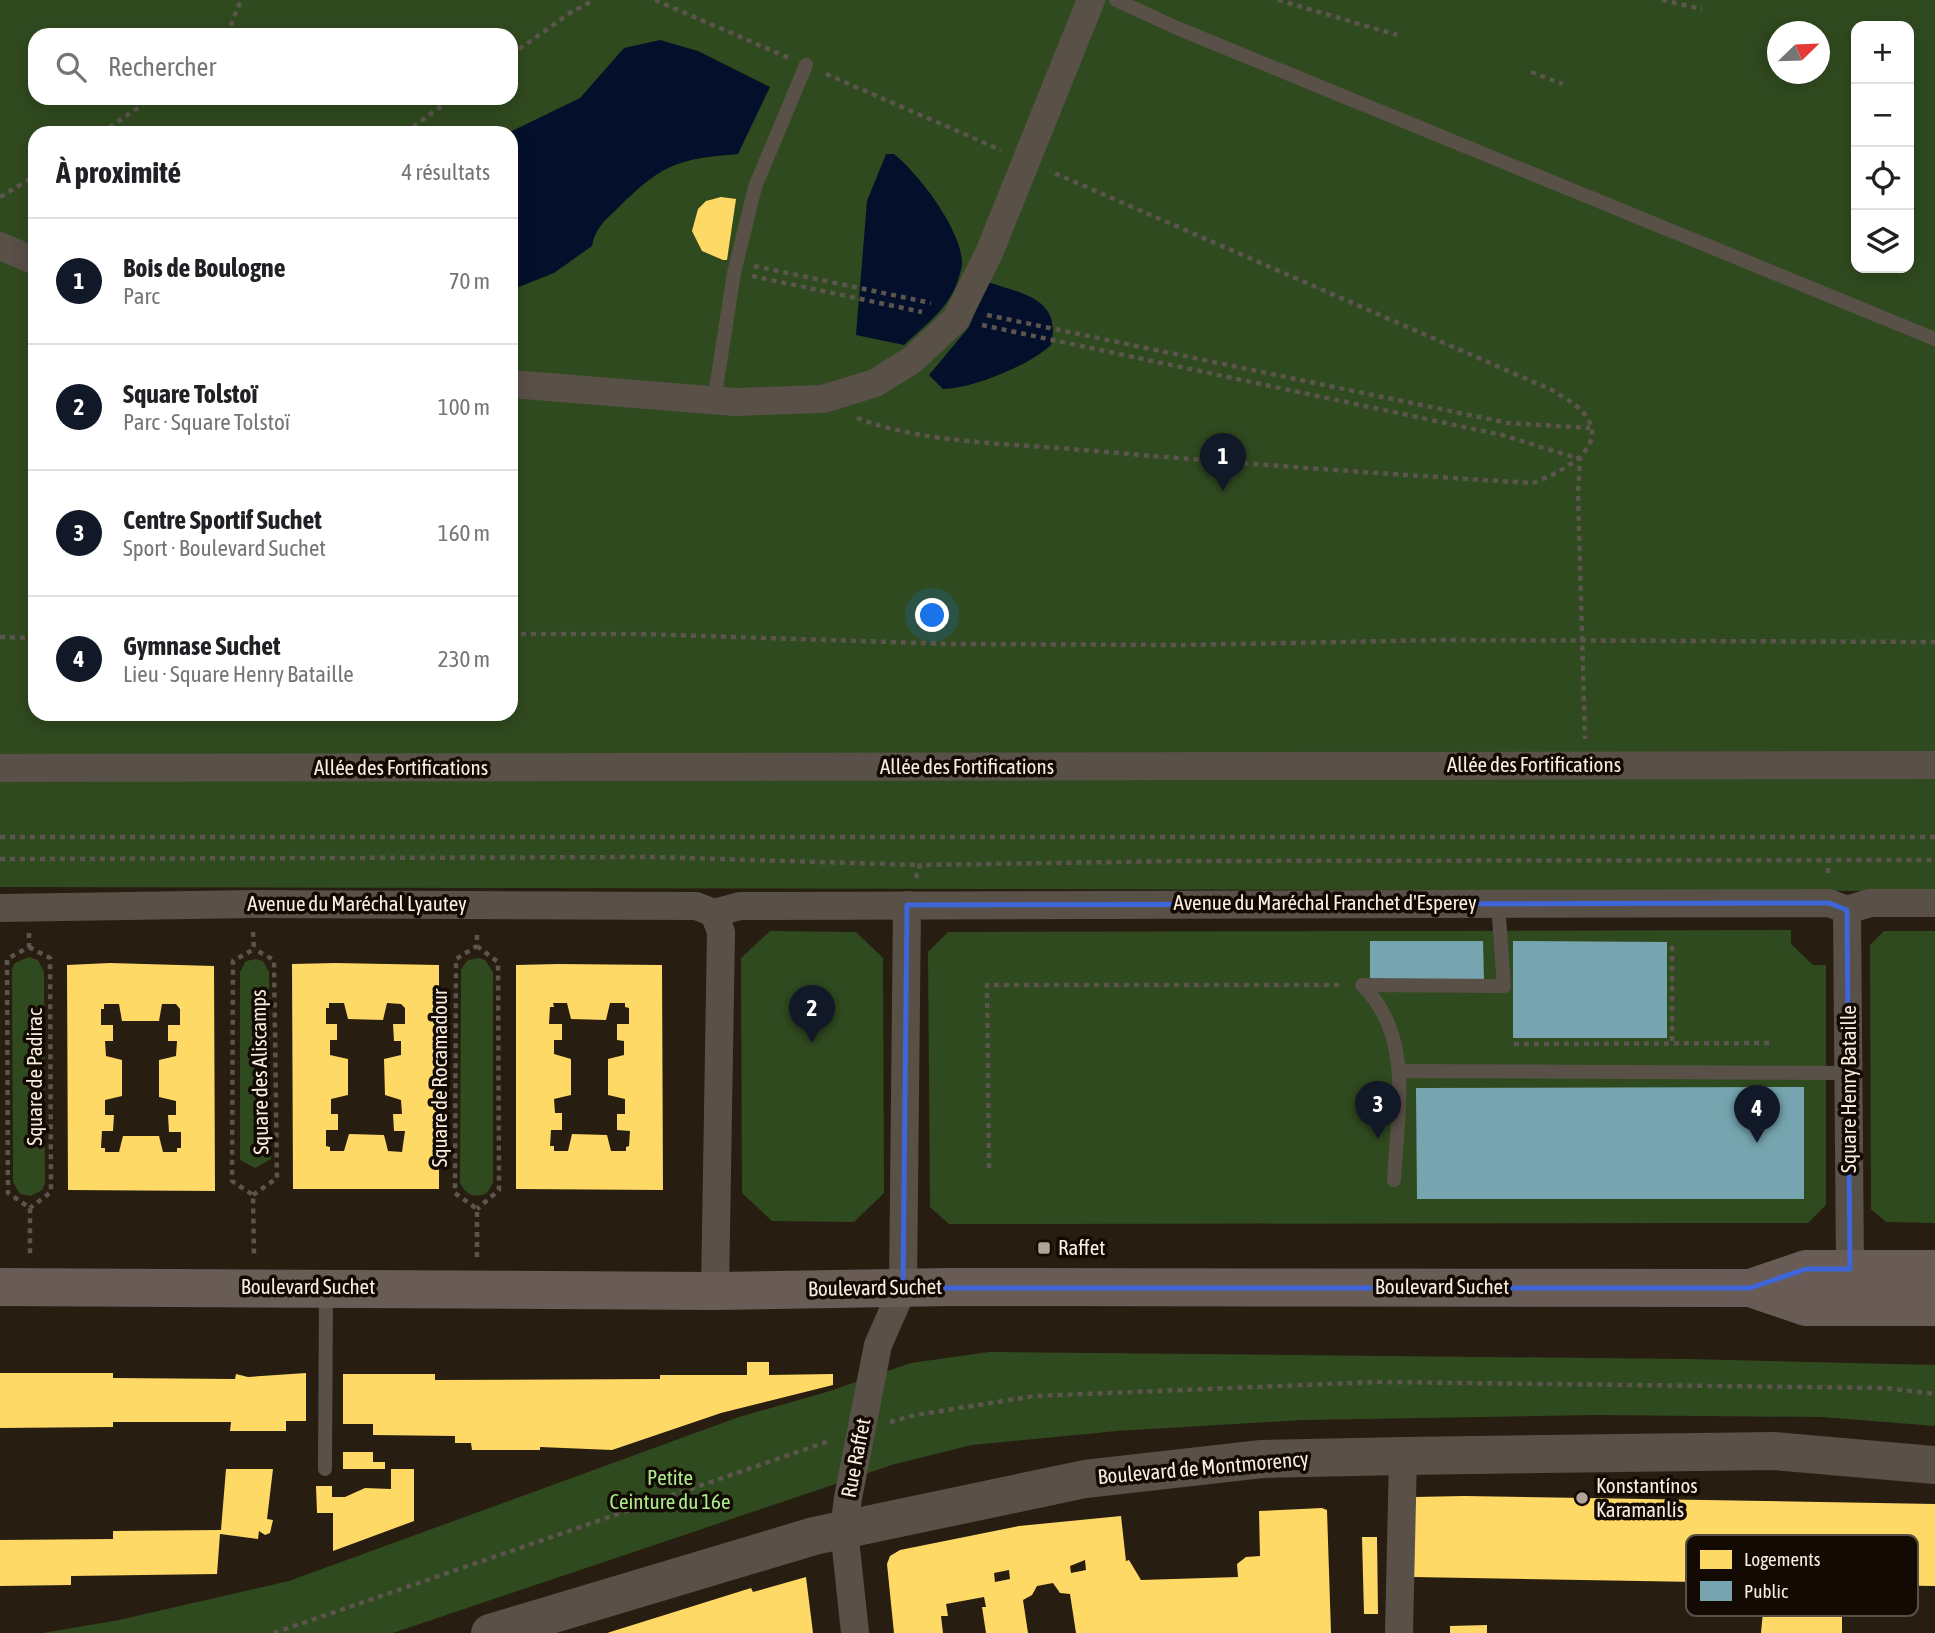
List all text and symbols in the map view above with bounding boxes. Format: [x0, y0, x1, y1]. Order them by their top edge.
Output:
north arrow [1767, 21, 1830, 84]
map controls [1851, 21, 1914, 273]
button: + [1851, 21, 1914, 84]
search box [28, 28, 518, 105]
icon: search [52, 48, 90, 86]
text: Rechercher [108, 52, 216, 82]
button: − [1851, 84, 1914, 147]
button: locate [1851, 147, 1914, 210]
text: À proximité [56, 155, 181, 189]
text: 4 résultats [401, 159, 490, 185]
button: layers [1851, 210, 1914, 273]
text: Bois de Boulogne [123, 253, 286, 283]
text: 1 [74, 268, 84, 294]
text: 70 m [449, 268, 490, 294]
text: Parc [123, 283, 160, 309]
text: Square Tolstoï [123, 379, 258, 409]
text: 2 [74, 394, 84, 420]
text: 100 m [438, 394, 490, 420]
text: Parc · Square Tolstoï [123, 409, 290, 435]
pin: 1 [1200, 433, 1246, 491]
text: Centre Sportif Suchet [123, 505, 322, 535]
text: 3 [74, 520, 84, 546]
text: 160 m [438, 520, 490, 546]
text: Sport · Boulevard Suchet [123, 535, 326, 561]
your location [915, 598, 949, 632]
text: Gymnase Suchet [123, 631, 280, 661]
text: 4 [74, 646, 84, 672]
text: 230 m [438, 646, 490, 672]
text: Lieu · Square Henry Bataille [123, 661, 354, 687]
street label: Allée des Fortifications [1447, 752, 1621, 776]
street label: Allée des Fortifications [880, 754, 1054, 778]
street label: Allée des Fortifications [314, 755, 488, 779]
street label: Avenue du Maréchal Franchet d'Esperey [1173, 890, 1477, 914]
street label: Avenue du Maréchal Lyautey [247, 891, 467, 915]
pin: 2 [789, 985, 835, 1043]
street label: Square de Rocamadour [427, 988, 451, 1167]
street label: Square des Aliscamps [246, 989, 272, 1155]
street label: Square Henry Bataille [1836, 1005, 1860, 1173]
street label: Square de Padirac [22, 1008, 46, 1146]
pin: 3 [1355, 1081, 1401, 1139]
pin: 4 [1734, 1085, 1780, 1143]
place label: Raffet [1058, 1235, 1105, 1259]
marker: Raffet [1036, 1240, 1052, 1256]
street label: Boulevard Suchet [241, 1274, 375, 1298]
street label: Boulevard Suchet [808, 1274, 942, 1300]
street label: Boulevard Suchet [1375, 1274, 1509, 1298]
street label: Rue Raffet [836, 1416, 874, 1500]
street label: Boulevard de Montmorency [1096, 1446, 1310, 1488]
park label: Petite Ceinture du 16e [609, 1465, 731, 1513]
place label: Konstantínos Karamanlís [1596, 1473, 1698, 1521]
marker: Konstantínos Karamanlís [1574, 1490, 1590, 1506]
legend [1686, 1535, 1918, 1616]
text: Logements [1744, 1548, 1821, 1570]
text: Public [1744, 1580, 1789, 1602]

